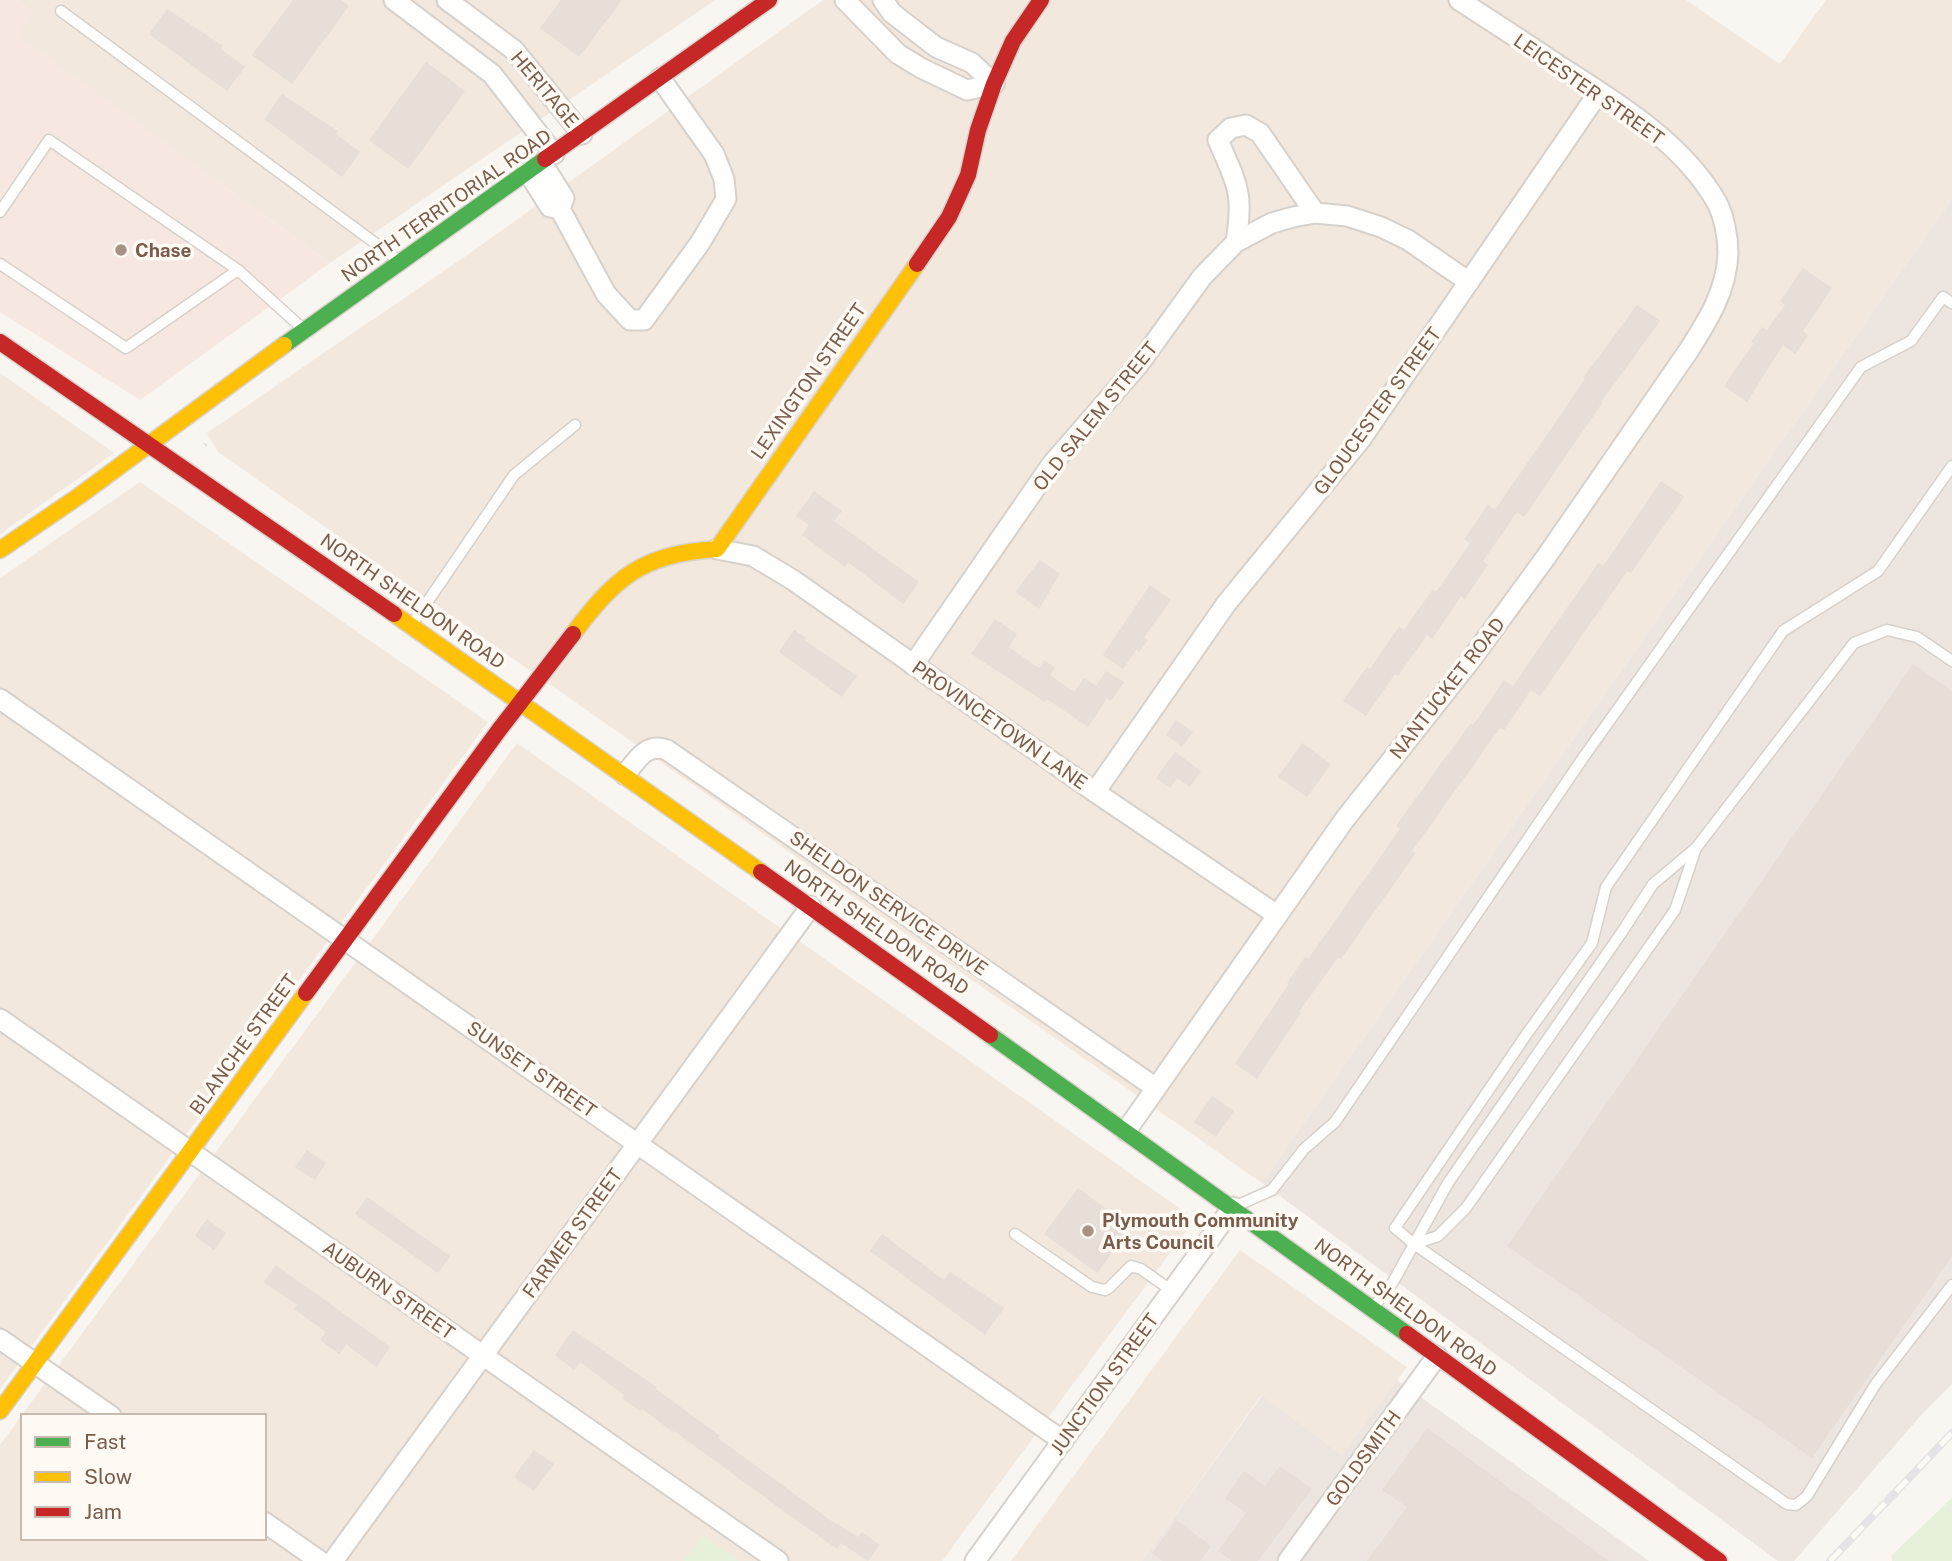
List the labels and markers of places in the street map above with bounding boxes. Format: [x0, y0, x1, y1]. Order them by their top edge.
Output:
place label: Chase [135, 239, 192, 261]
marker: Chase [113, 242, 129, 258]
place label: Plymouth Community Arts Council [1102, 1209, 1299, 1253]
marker: Plymouth Community Arts Council [1080, 1223, 1096, 1239]

